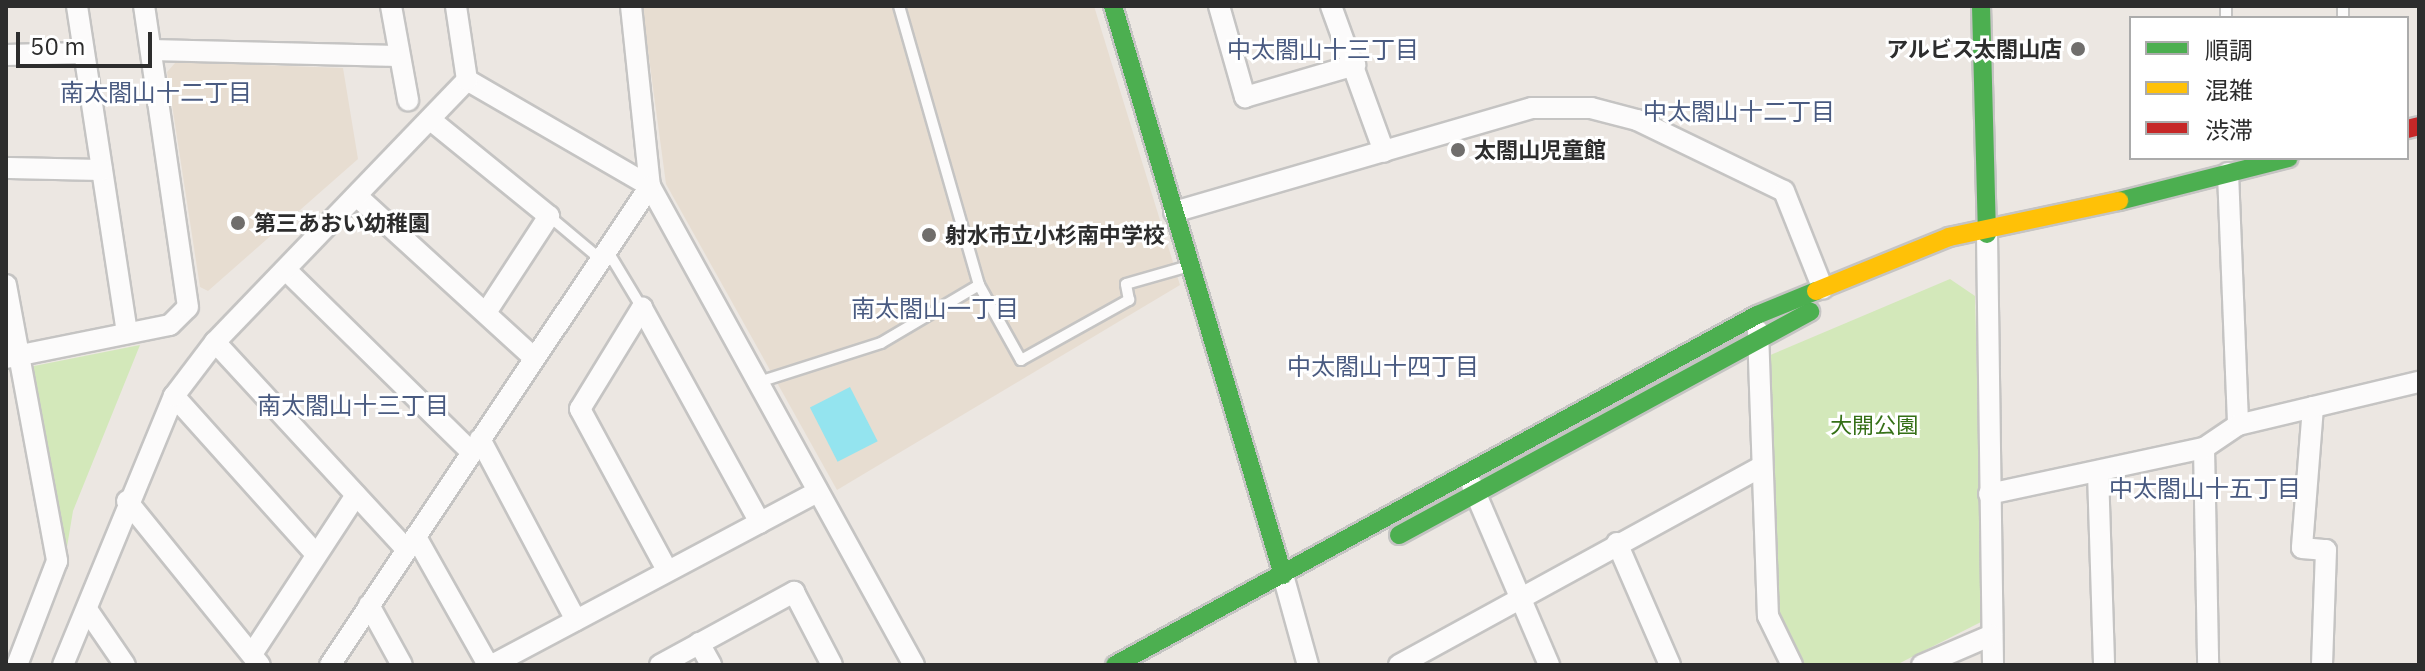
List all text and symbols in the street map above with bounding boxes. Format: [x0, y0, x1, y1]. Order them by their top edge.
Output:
scale bar [20, 16, 156, 66]
legend [2129, 16, 2409, 160]
text: 50 m [30, 30, 85, 62]
text: 順調 [2205, 34, 2253, 66]
district label: 中太閤山十三丁目 [1227, 36, 1419, 64]
place label: アルビス太閤山店 [1886, 36, 2062, 62]
marker: アルビス太閤山店 [2069, 40, 2087, 58]
text: 混雑 [2205, 74, 2253, 106]
district label: 南太閤山十二丁目 [60, 79, 252, 107]
district label: 中太閤山十二丁目 [1643, 98, 1835, 126]
text: 渋滞 [2205, 114, 2253, 146]
place label: 太閤山児童館 [1474, 137, 1606, 163]
marker: 太閤山児童館 [1449, 141, 1467, 159]
place label: 第三あおい幼稚園 [254, 210, 430, 236]
marker: 第三あおい幼稚園 [229, 214, 247, 232]
place label: 射水市立小杉南中学校 [945, 222, 1165, 248]
marker: 射水市立小杉南中学校 [920, 226, 938, 244]
district label: 南太閤山一丁目 [851, 295, 1019, 323]
district label: 中太閤山十四丁目 [1287, 353, 1479, 381]
district label: 南太閤山十三丁目 [257, 392, 449, 420]
park label: 大開公園 [1830, 412, 1918, 438]
district label: 中太閤山十五丁目 [2109, 475, 2301, 503]

